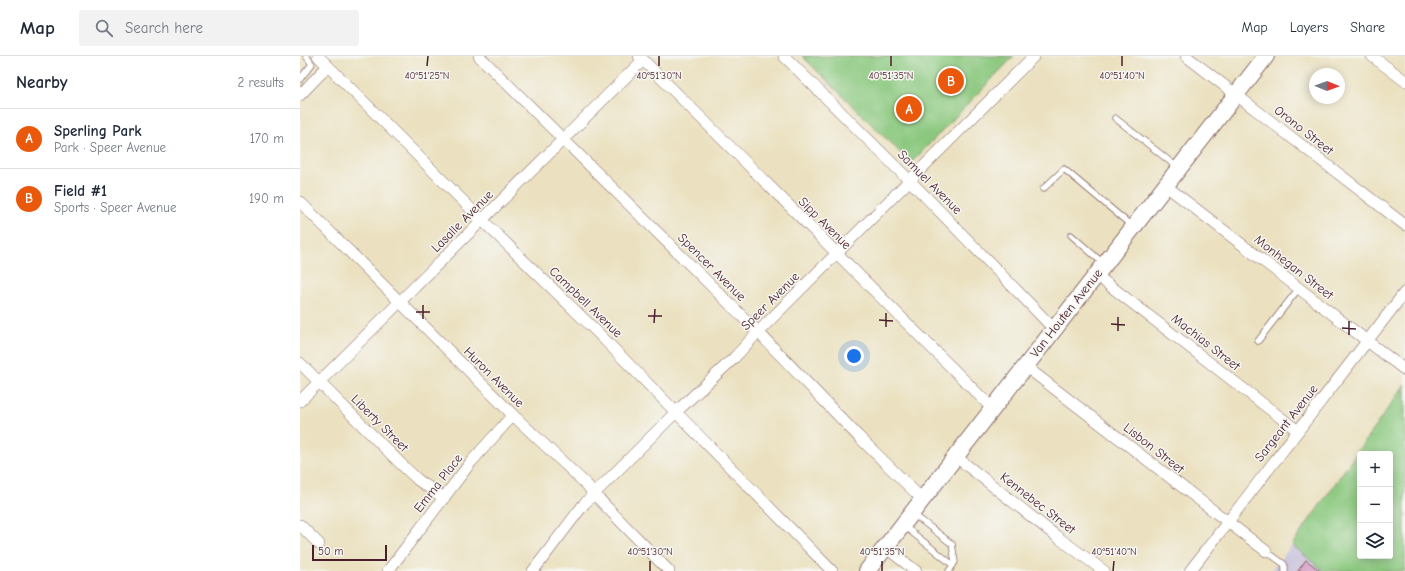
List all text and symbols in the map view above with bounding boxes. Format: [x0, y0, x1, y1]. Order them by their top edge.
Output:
search box [79, 10, 359, 46]
text: Map [20, 17, 55, 39]
icon: search [93, 17, 115, 39]
text: Search here [125, 19, 203, 37]
text: Map [1241, 19, 1268, 36]
text: Layers [1290, 19, 1328, 36]
text: Share [1350, 19, 1385, 36]
pin: B [938, 66, 964, 96]
north arrow [1309, 68, 1345, 104]
text: 40°51'25"N [405, 70, 449, 82]
text: 40°51'30"N [636, 70, 682, 82]
text: 40°51'35"N [869, 70, 913, 82]
text: 40°51'40"N [1100, 70, 1145, 82]
text: Nearby [16, 73, 67, 92]
text: 2 results [237, 75, 284, 90]
pin: A [896, 94, 922, 124]
street label: Orono Street [1271, 102, 1338, 159]
text: Sperling Park [54, 122, 142, 140]
text: A [25, 131, 33, 146]
text: 170 m [250, 131, 284, 146]
text: Park · Speer Avenue [54, 140, 166, 155]
street label: Samuel Avenue [895, 147, 966, 218]
text: Field #1 [54, 182, 107, 200]
street label: Lasalle Avenue [428, 187, 496, 255]
text: B [25, 191, 33, 206]
text: 190 m [249, 191, 284, 206]
street label: Sipp Avenue [796, 194, 855, 253]
text: Sports · Speer Avenue [54, 200, 176, 215]
street label: Spencer Avenue [675, 230, 749, 304]
street label: Monhegan Street [1252, 231, 1337, 303]
street label: Campbell Avenue [546, 263, 626, 341]
street label: Van Houten Avenue [1027, 265, 1106, 360]
street label: Speer Avenue [738, 268, 803, 333]
street label: Machias Street [1169, 311, 1244, 374]
street label: Huron Avenue [461, 344, 528, 411]
your location [844, 346, 864, 366]
street label: Sargeant Avenue [1251, 381, 1321, 465]
street label: Liberty Street [348, 391, 413, 456]
street label: Lisbon Street [1121, 420, 1188, 477]
street label: Emma Place [411, 450, 466, 515]
map controls [1357, 451, 1393, 559]
button: + [1357, 451, 1393, 487]
street label: Kennebec Street [997, 469, 1080, 538]
button: − [1357, 487, 1393, 523]
button: layers [1357, 523, 1393, 559]
scale bar [312, 543, 387, 562]
text: 50 m [318, 545, 343, 558]
text: 40°51'30"N [627, 546, 673, 558]
text: 40°51'35"N [860, 546, 904, 558]
text: 40°51'40"N [1092, 546, 1137, 558]

